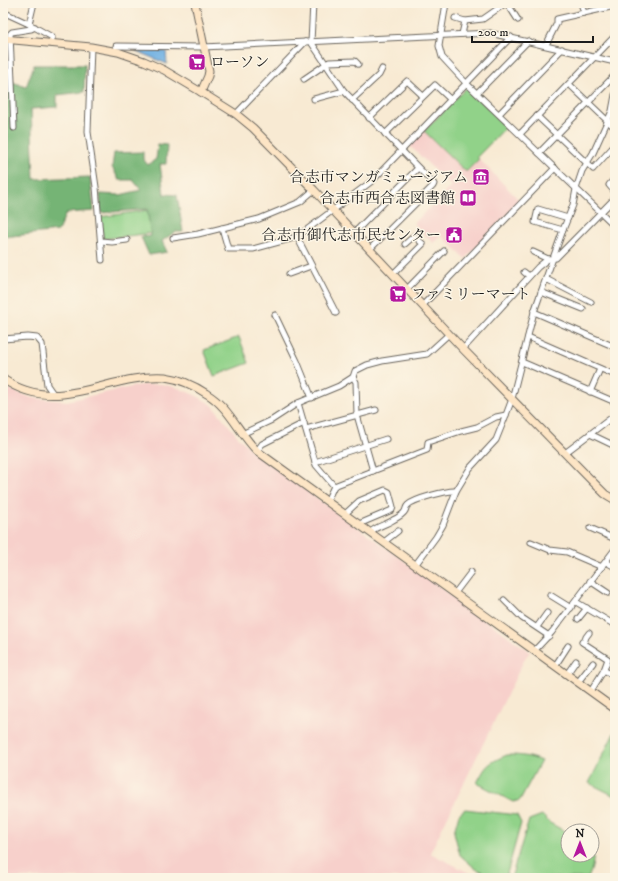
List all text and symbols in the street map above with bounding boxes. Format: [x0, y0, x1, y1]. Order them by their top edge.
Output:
scale bar [472, 18, 593, 44]
text: 200 m [478, 25, 508, 40]
supermarket icon: ローソン [187, 52, 207, 72]
place label: ローソン [210, 53, 269, 72]
museum icon: 合志市マンガミュージアム [471, 167, 491, 187]
place label: 合志市マンガミュージアム [290, 168, 468, 187]
library icon: 合志市西合志図書館 [458, 188, 478, 208]
place label: 合志市西合志図書館 [320, 189, 455, 208]
public building icon: 合志市御代志市民センター [444, 225, 464, 245]
place label: 合志市御代志市民センター [262, 226, 441, 245]
supermarket icon: ファミリーマート [388, 284, 408, 304]
place label: ファミリーマート [411, 285, 531, 304]
north arrow [560, 823, 600, 863]
text: N [575, 827, 585, 841]

